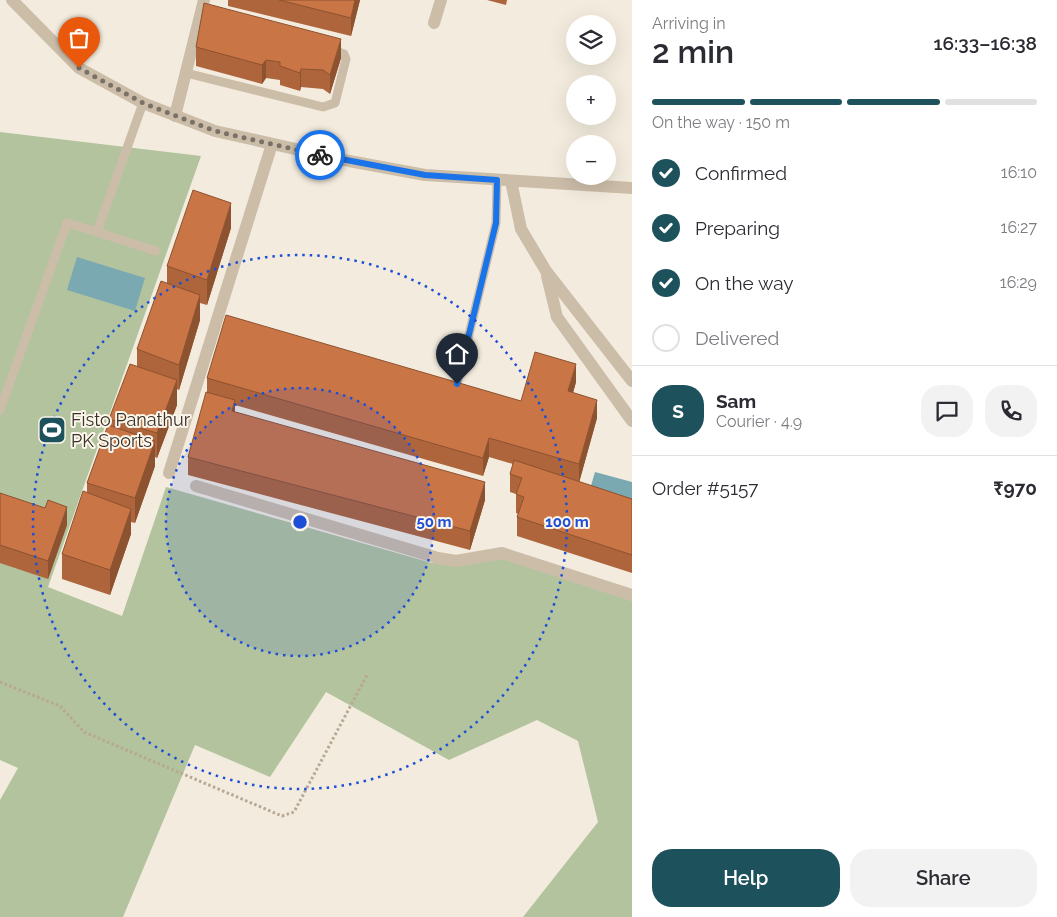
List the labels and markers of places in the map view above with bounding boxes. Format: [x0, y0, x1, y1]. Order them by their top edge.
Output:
pin [58, 17, 100, 68]
pin [436, 333, 478, 384]
place label: Fisto Panathur PK Sports [71, 409, 191, 451]
sports icon: Fisto Panathur PK Sports [37, 415, 67, 445]
centre of rings [291, 513, 309, 531]

